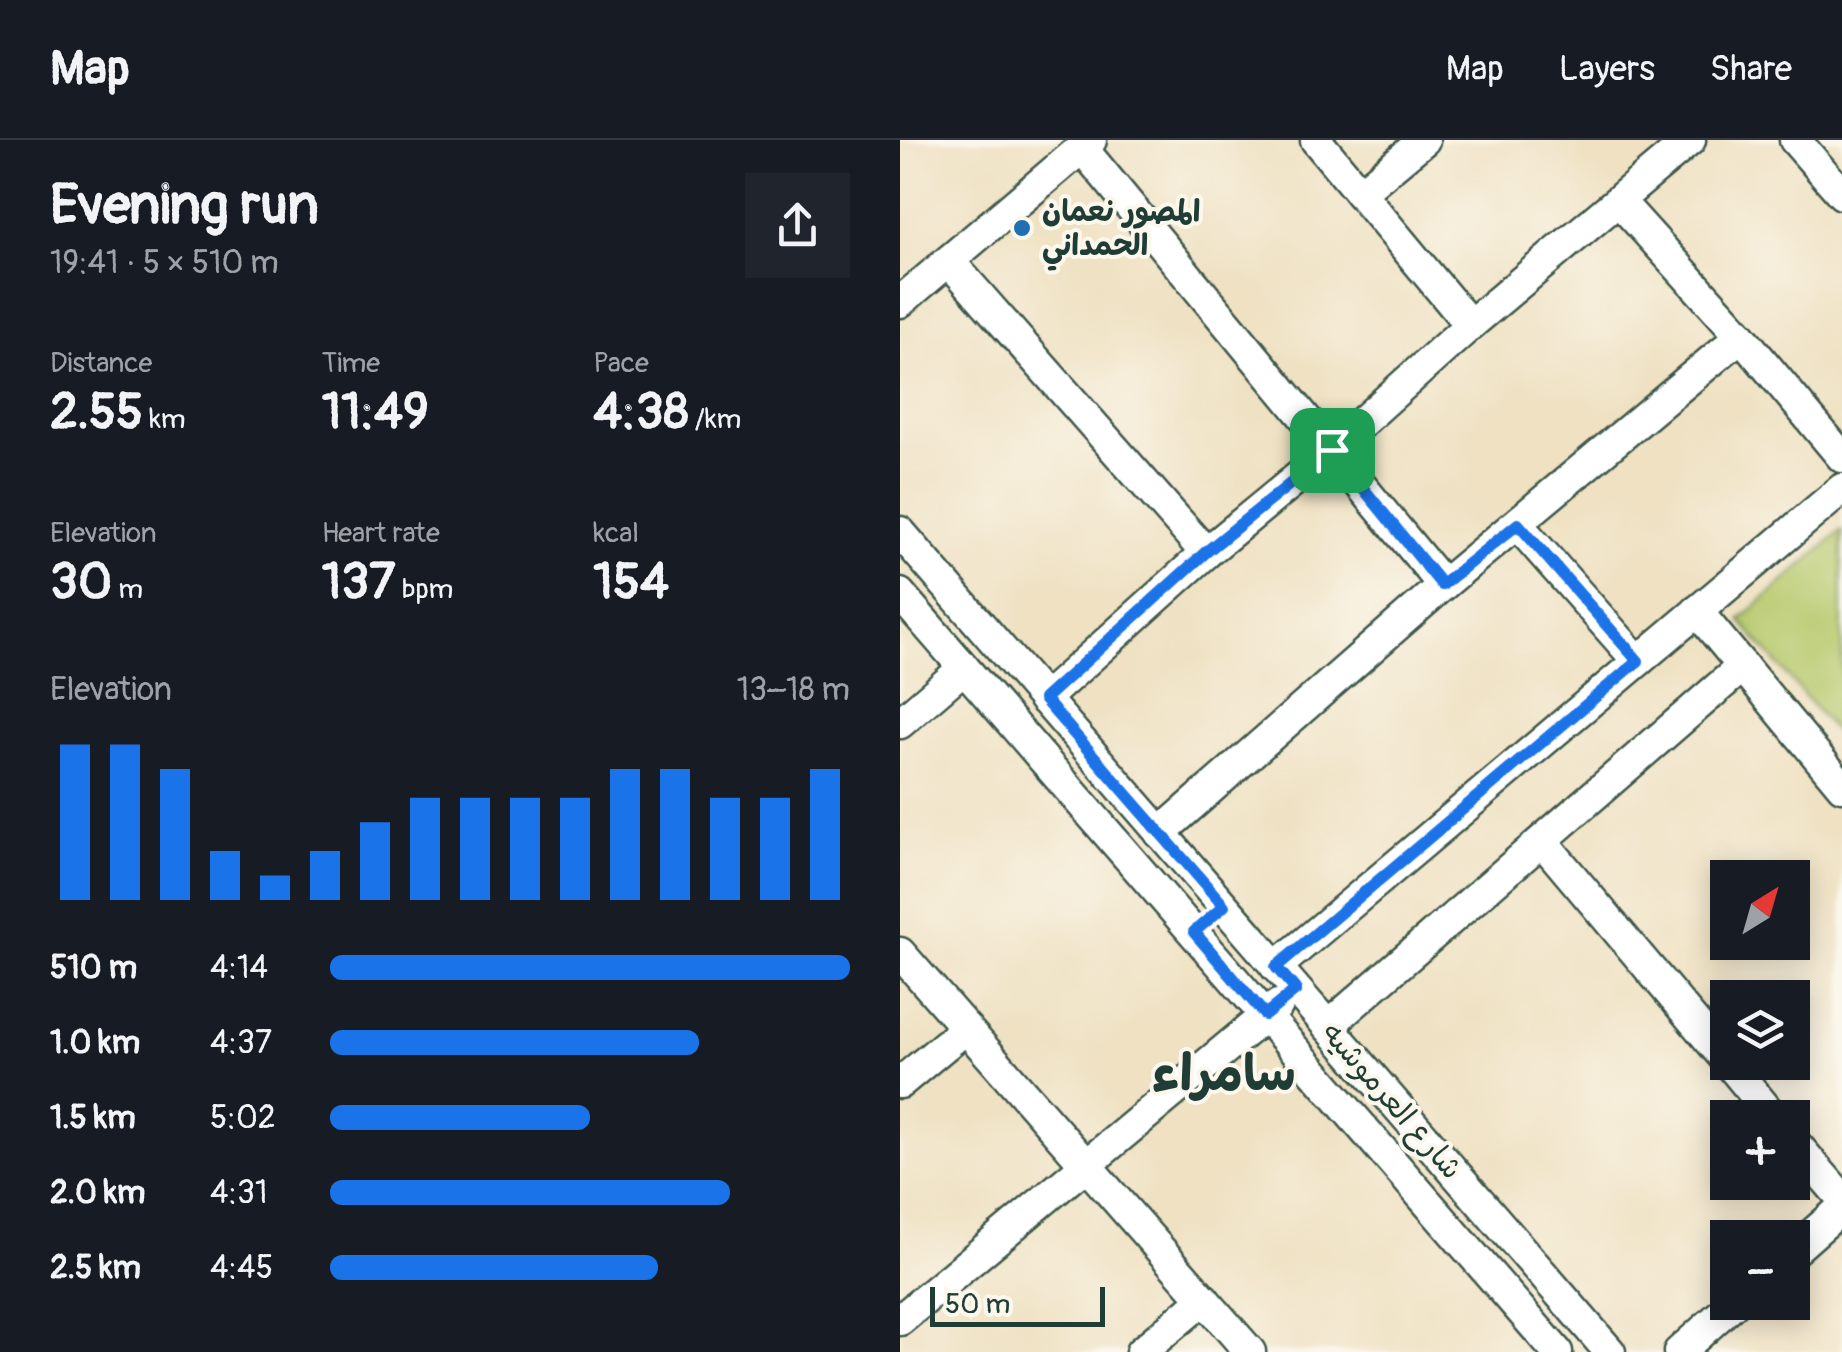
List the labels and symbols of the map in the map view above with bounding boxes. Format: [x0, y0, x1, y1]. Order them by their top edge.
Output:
place label: المصور نعمان الحمداني [1042, 193, 1200, 271]
marker: المصور نعمان الحمداني [1011, 217, 1033, 239]
pin [1290, 408, 1375, 493]
north arrow [1710, 860, 1810, 960]
street label: شارع العرموشيه [1312, 1015, 1470, 1188]
district label: سامراء [1152, 1043, 1296, 1106]
scale bar [930, 1282, 1105, 1326]

